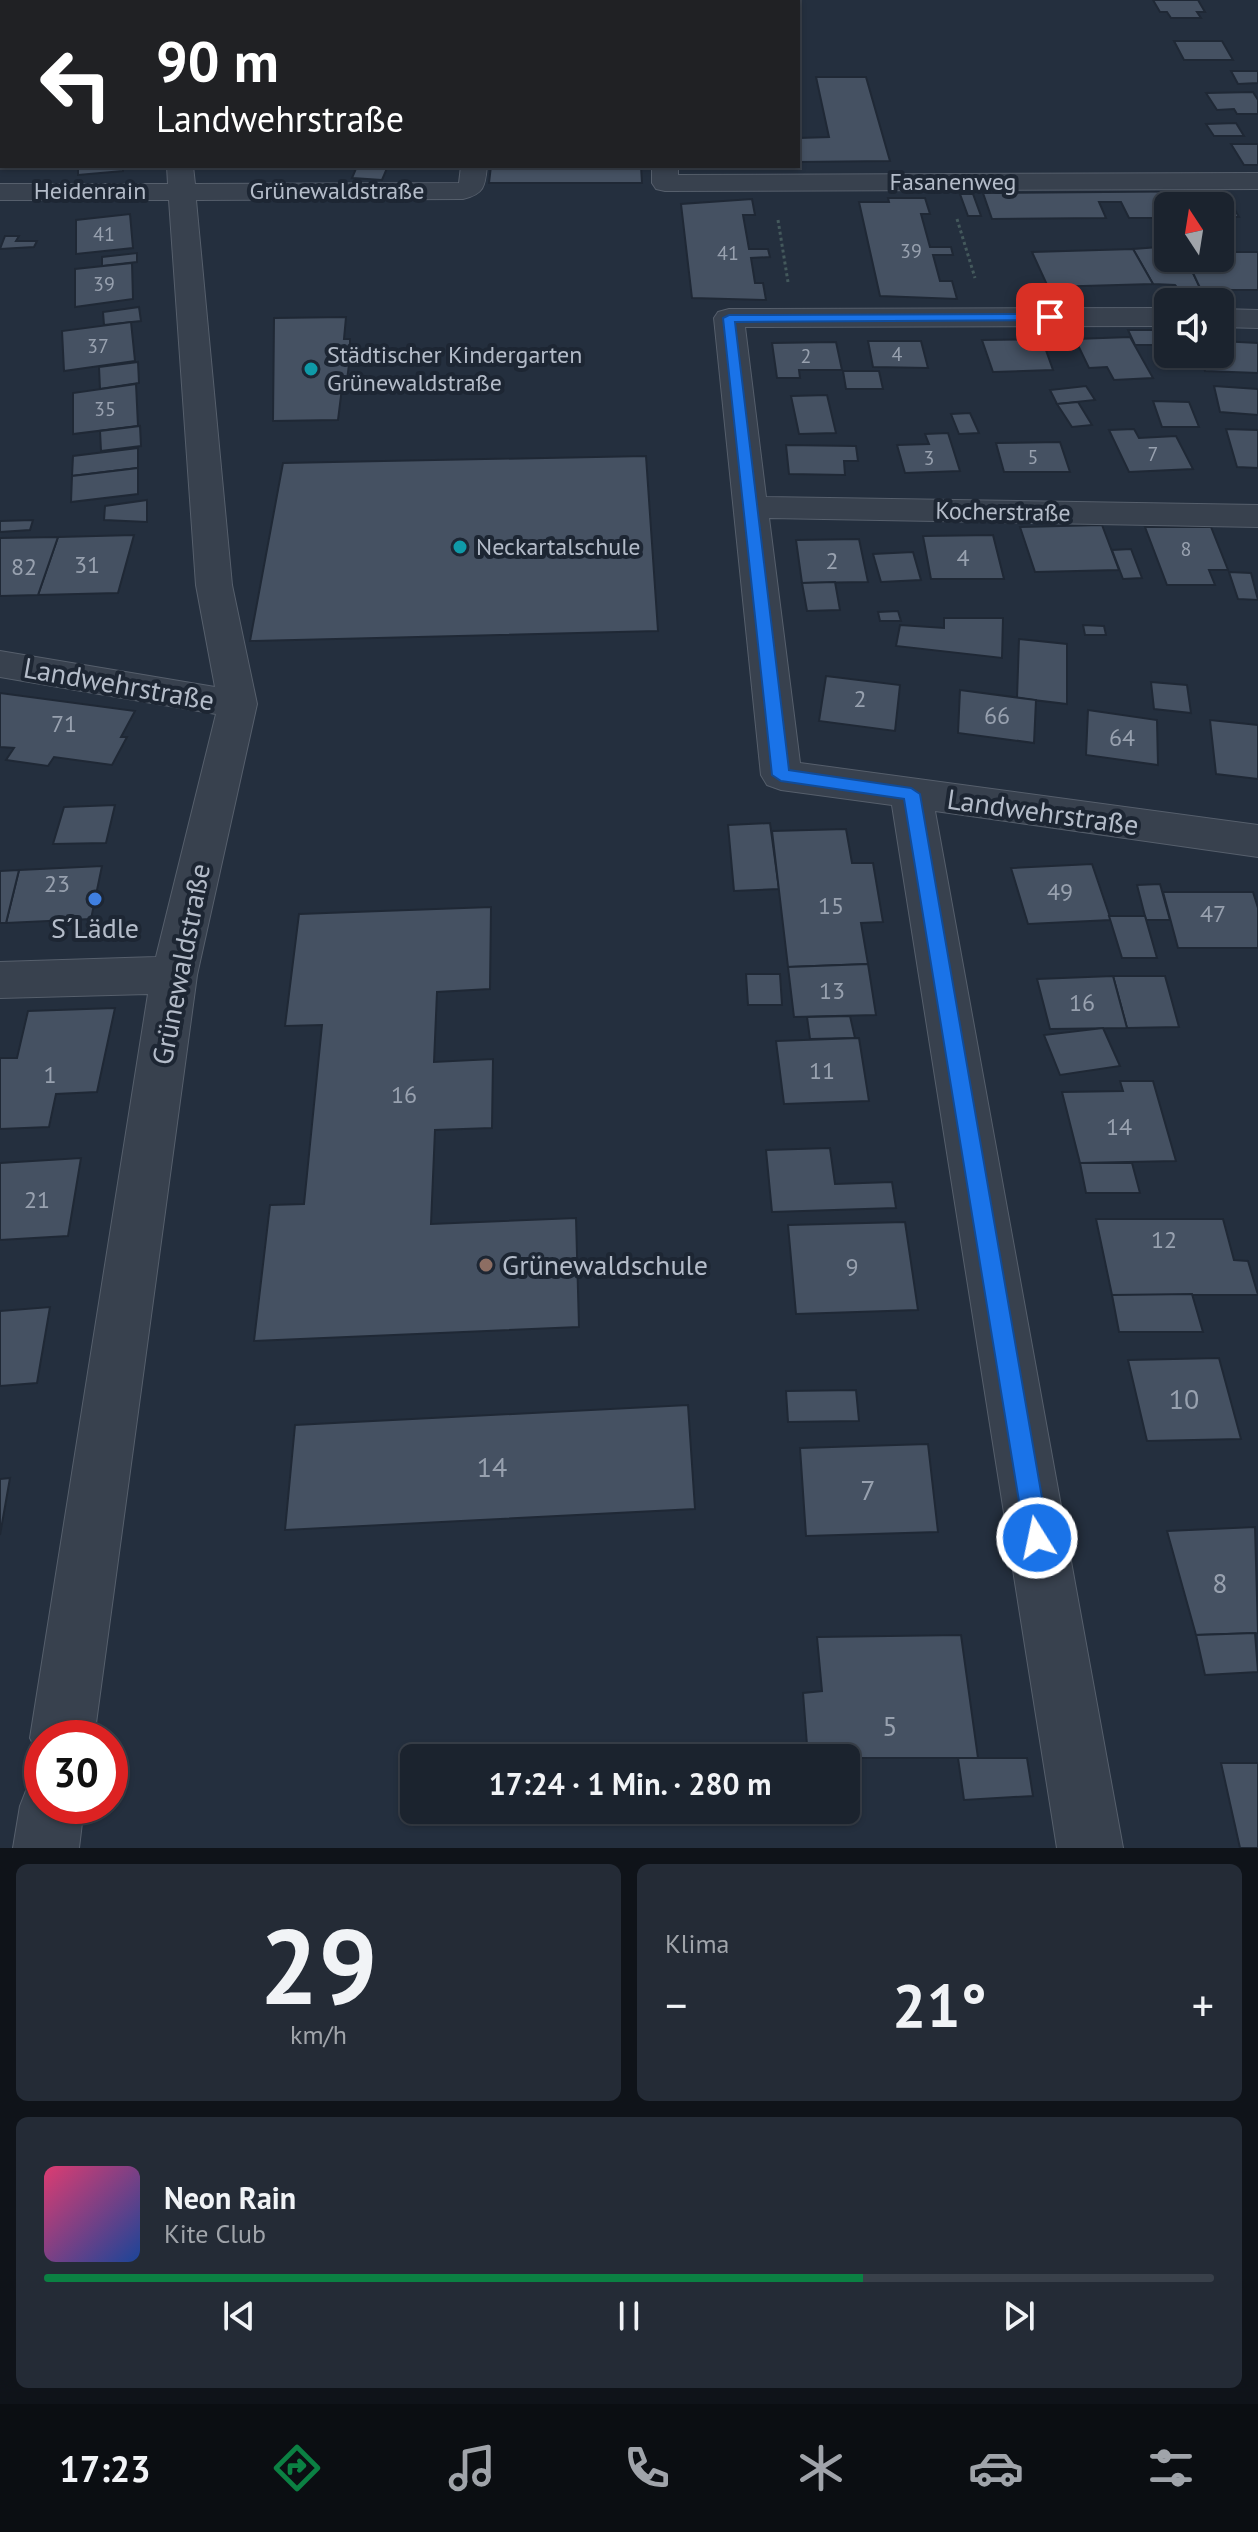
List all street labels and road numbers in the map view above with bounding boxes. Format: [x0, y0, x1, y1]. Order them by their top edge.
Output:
street label: Fasanenweg [890, 166, 1016, 197]
street label: Heidenrain [34, 175, 146, 206]
street label: Grünewaldstraße [249, 175, 425, 206]
street label: Kocherstraße [935, 495, 1071, 528]
street label: Landwehrstraße [21, 649, 217, 718]
street label: Landwehrstraße [945, 780, 1141, 843]
street label: Grünewaldstraße [143, 860, 218, 1068]

